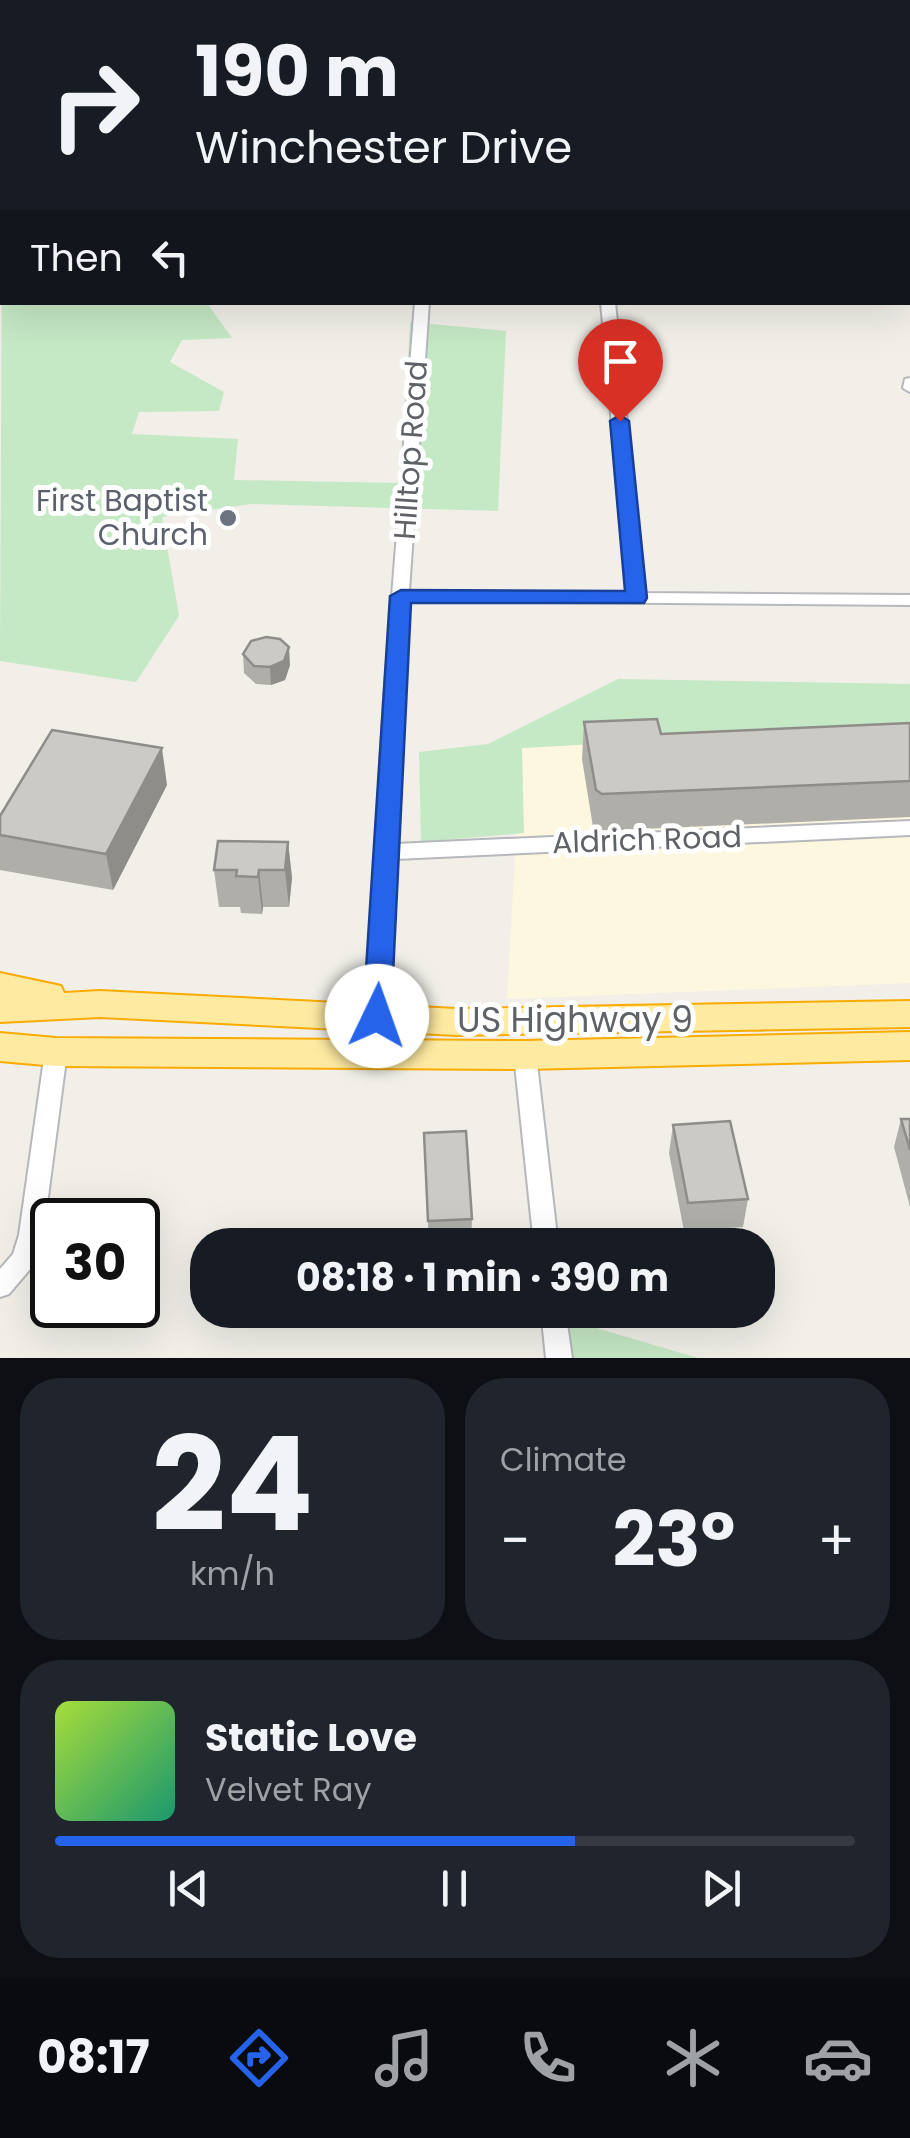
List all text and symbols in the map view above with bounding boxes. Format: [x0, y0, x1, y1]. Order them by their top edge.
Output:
text: 190 m [195, 22, 399, 121]
icon: right [30, 40, 160, 170]
text: Winchester Drive [195, 116, 572, 179]
icon: left [143, 230, 198, 285]
text: Then [30, 231, 123, 284]
pin [578, 319, 663, 422]
icon: arrive [593, 334, 648, 389]
street label: Hilltop Road [383, 359, 438, 541]
place label: First Baptist Church [36, 479, 208, 556]
marker: First Baptist Church [217, 507, 239, 529]
street label: Aldrich Road [551, 815, 743, 864]
position arrow [325, 964, 429, 1068]
street label: US Highway 9 [457, 995, 693, 1044]
speed limit sign: 30 [30, 1198, 160, 1328]
text: 08:18 · 1 min · 390 m [296, 1251, 669, 1304]
text: 24 [151, 1393, 314, 1576]
text: Climate [500, 1437, 627, 1482]
text: 23° [612, 1487, 735, 1592]
text: − [500, 1502, 530, 1579]
text: + [817, 1502, 855, 1579]
text: km/h [190, 1551, 275, 1596]
text: Static Love [205, 1711, 417, 1764]
text: Velvet Ray [205, 1767, 371, 1812]
icon: previous [161, 1861, 216, 1916]
icon: pause [427, 1861, 482, 1916]
icon: next [694, 1861, 749, 1916]
icon: directions [224, 2023, 294, 2093]
icon: music [369, 2023, 439, 2093]
icon: phone [513, 2023, 583, 2093]
icon: climate [658, 2023, 728, 2093]
icon: car [803, 2023, 873, 2093]
text: 08:17 [37, 2026, 150, 2089]

